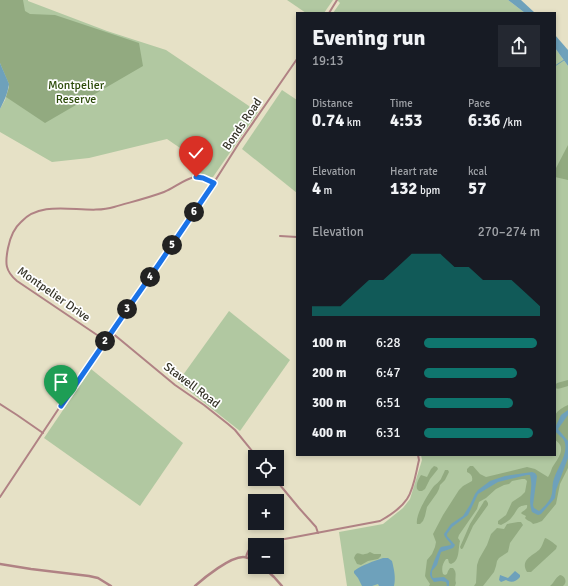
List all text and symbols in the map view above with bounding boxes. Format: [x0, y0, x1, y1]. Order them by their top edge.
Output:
text: Evening run [312, 24, 426, 51]
button: share [498, 25, 540, 67]
text: 19:13 [312, 53, 344, 69]
park label: Montpelier Reserve [48, 78, 105, 107]
street label: Bonds Road [219, 95, 265, 153]
text: Distance [312, 97, 353, 110]
text: Time [390, 97, 413, 110]
text: Pace [468, 97, 490, 110]
text: 0.74 [312, 110, 344, 131]
text: 4:53 [390, 110, 423, 131]
text: 6:36 [468, 110, 501, 131]
text: km [344, 116, 361, 129]
text: /km [501, 116, 522, 129]
pin [179, 136, 213, 177]
icon: check [185, 142, 207, 164]
text: Elevation [312, 165, 356, 178]
text: Heart rate [390, 165, 438, 178]
text: kcal [468, 165, 487, 178]
text: 4 [312, 178, 321, 199]
text: 132 [390, 178, 418, 199]
text: 57 [468, 178, 486, 199]
text: m [321, 184, 332, 197]
text: bpm [418, 184, 440, 197]
pin: 6 [184, 202, 204, 222]
text: 6 [191, 205, 197, 218]
text: Elevation [312, 224, 364, 240]
text: 270–274 m [478, 224, 540, 240]
pin: 5 [162, 235, 182, 255]
text: 5 [169, 238, 175, 251]
street label: Montpelier Drive [14, 264, 93, 325]
pin: 4 [140, 267, 160, 287]
text: 4 [147, 270, 153, 283]
pin: 3 [117, 299, 137, 319]
text: 3 [124, 302, 130, 315]
pin: 2 [95, 331, 115, 351]
text: 2 [102, 334, 108, 347]
text: 100 m [312, 335, 346, 351]
text: 6:28 [376, 335, 401, 351]
street label: Stawell Road [161, 359, 223, 411]
pin [44, 365, 78, 406]
text: 200 m [312, 365, 346, 381]
text: 6:47 [376, 365, 401, 381]
icon: arrive [50, 371, 72, 393]
text: 300 m [312, 395, 346, 411]
text: 6:51 [376, 395, 401, 411]
text: 400 m [312, 425, 346, 441]
text: 6:31 [376, 425, 401, 441]
map controls [248, 450, 284, 574]
button: locate [248, 450, 284, 486]
button: + [248, 494, 284, 530]
button: − [248, 538, 284, 574]

